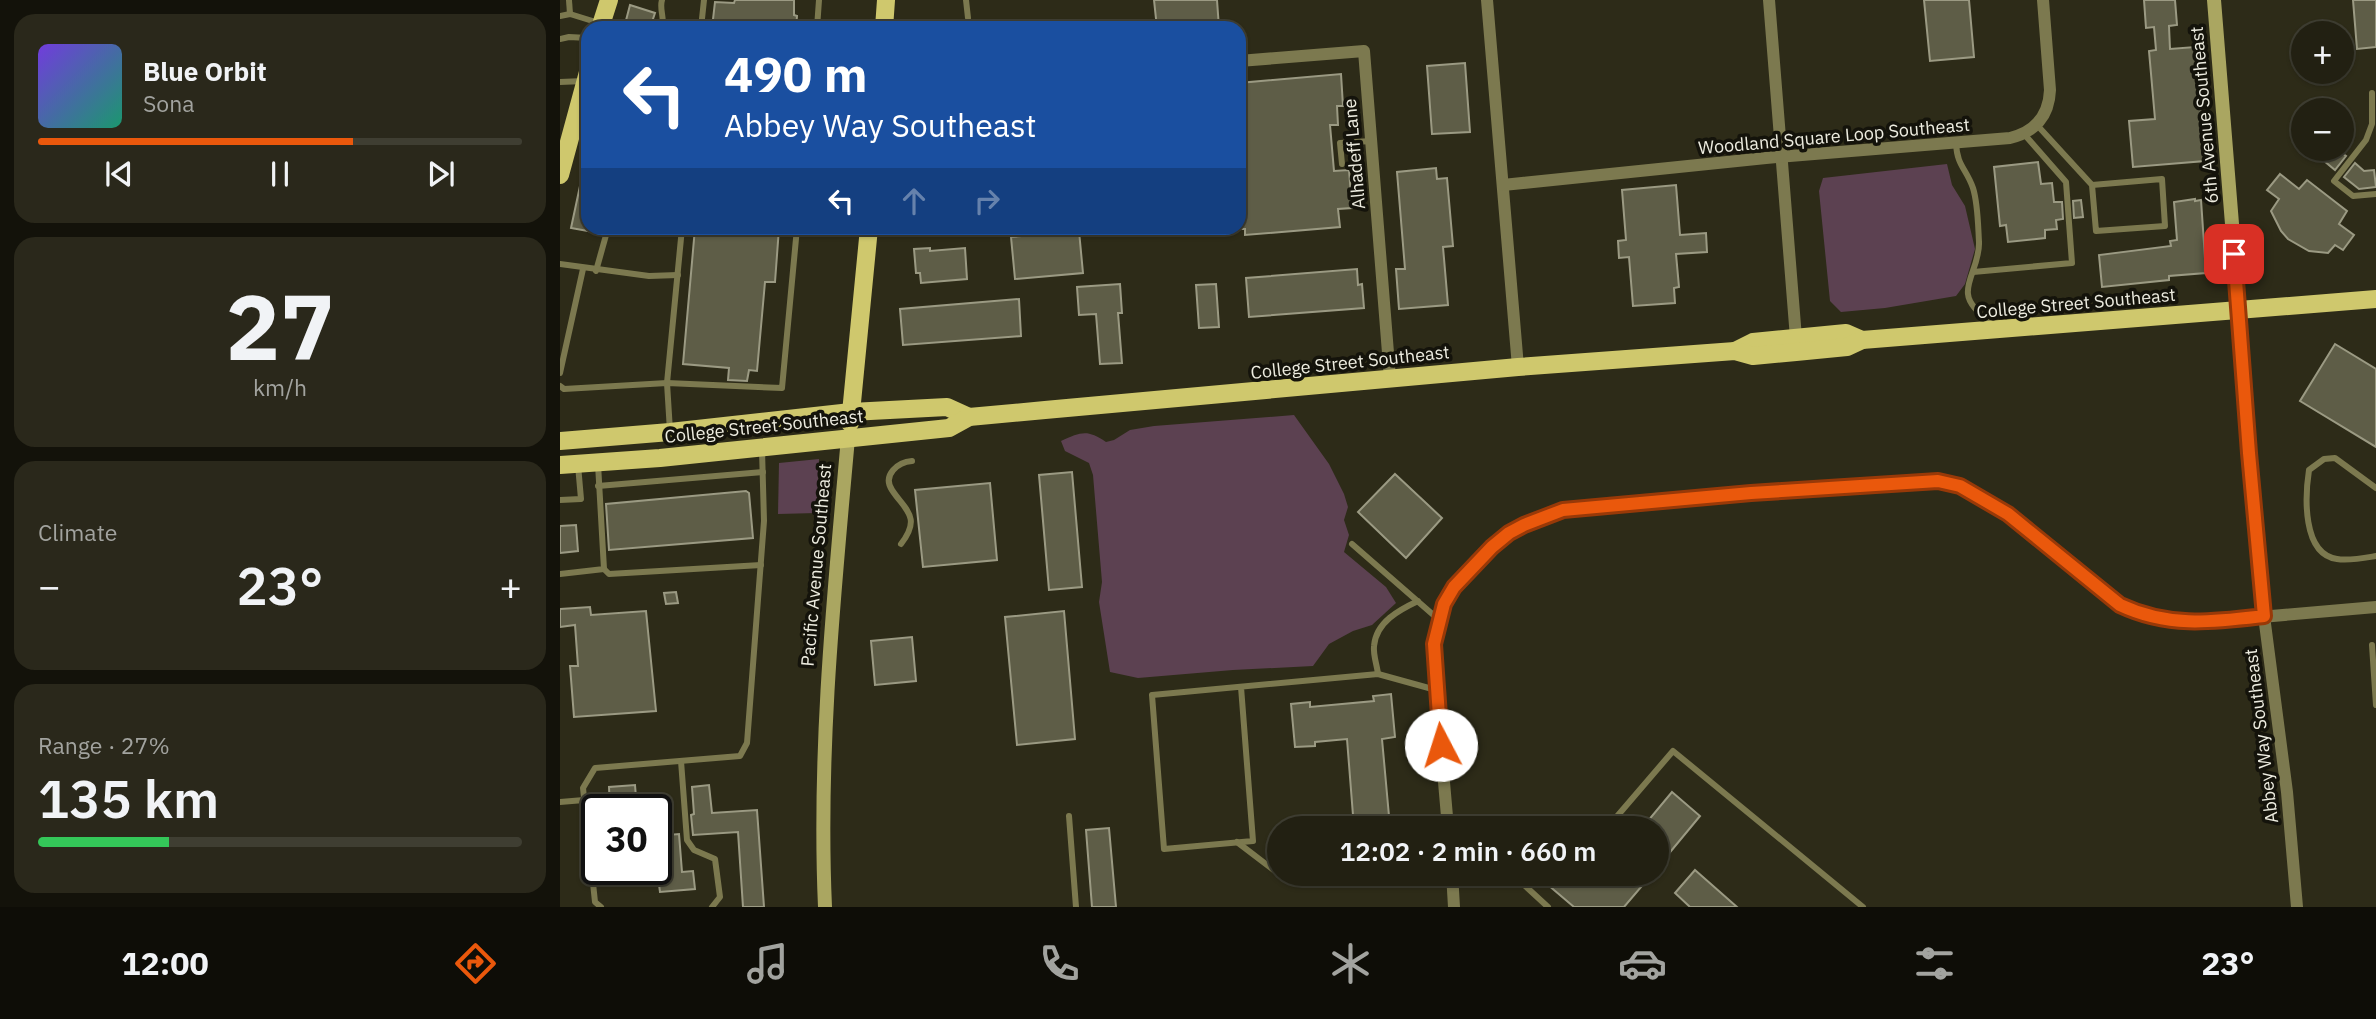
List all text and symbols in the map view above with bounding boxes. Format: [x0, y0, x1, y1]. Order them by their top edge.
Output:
map controls [2291, 21, 2354, 161]
button: + [2291, 21, 2354, 84]
street label: 6th Avenue Southeast [2185, 25, 2223, 205]
text: 490 m [724, 42, 868, 105]
icon: left [609, 49, 700, 140]
text: Blue Orbit [143, 54, 267, 88]
text: Sona [143, 88, 195, 118]
street label: Alhadeff Lane [1338, 97, 1370, 210]
button: − [2291, 98, 2354, 161]
text: Abbey Way Southeast [724, 104, 1037, 146]
street label: Woodland Square Loop Southeast [1697, 113, 1971, 159]
icon: previous [100, 155, 138, 193]
icon: pause [261, 155, 299, 193]
icon: next [422, 155, 460, 193]
icon: left [822, 182, 860, 220]
icon: ahead [895, 182, 933, 220]
icon: right [968, 182, 1006, 220]
pin [2204, 224, 2264, 284]
icon: arrive [2215, 235, 2253, 273]
text: 27 [225, 267, 335, 385]
street label: College Street Southeast [1976, 283, 2176, 323]
street label: College Street Southeast [1249, 340, 1451, 384]
text: km/h [253, 372, 307, 402]
street label: College Street Southeast [663, 404, 865, 448]
street label: Pacific Avenue Southeast [796, 463, 836, 667]
text: Climate [38, 517, 117, 547]
text: 23° [237, 552, 323, 619]
text: − [38, 561, 61, 610]
text: + [499, 561, 522, 610]
street label: Abbey Way Southeast [2239, 647, 2283, 825]
position arrow [1404, 708, 1478, 782]
text: Range · 27% [38, 730, 170, 760]
text: 135 km [38, 765, 219, 832]
speed limit sign: 30 [581, 794, 672, 885]
text: 12:02 · 2 min · 660 m [1340, 834, 1596, 868]
icon: directions [451, 939, 500, 988]
icon: music [743, 939, 792, 988]
icon: phone [1035, 939, 1084, 988]
icon: climate [1326, 939, 1375, 988]
icon: car [1618, 939, 1667, 988]
icon: filters [1910, 939, 1959, 988]
text: 12:00 [121, 942, 209, 984]
text: 23° [2201, 942, 2255, 984]

